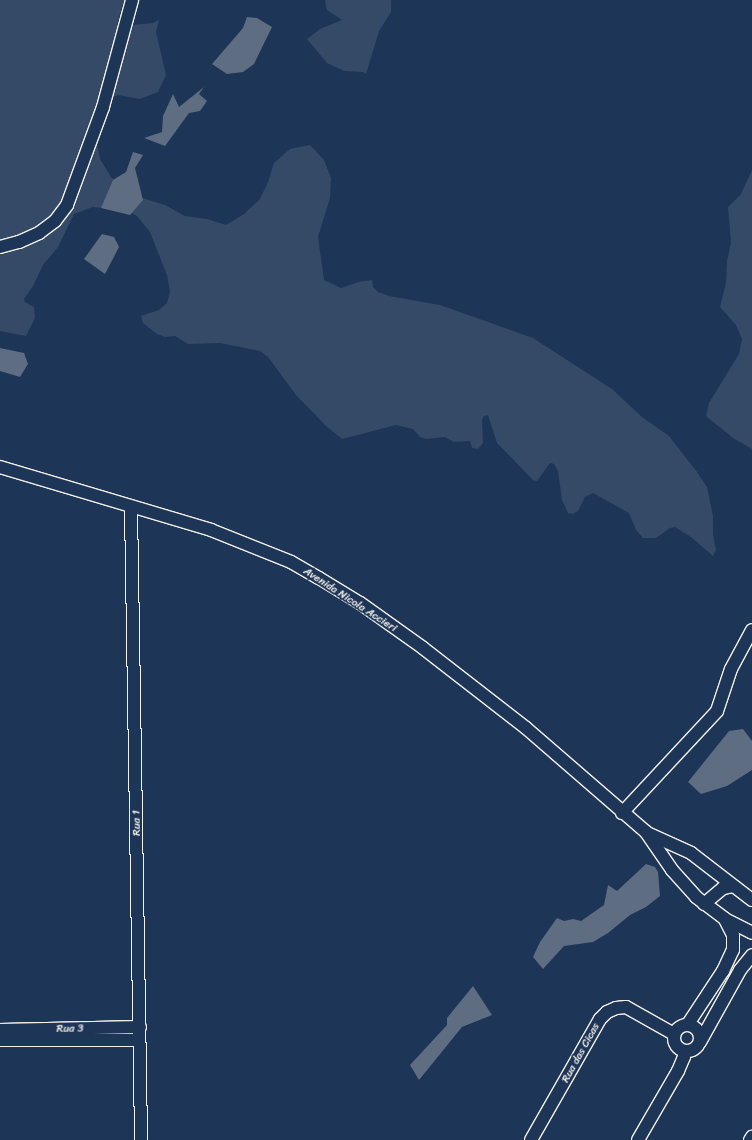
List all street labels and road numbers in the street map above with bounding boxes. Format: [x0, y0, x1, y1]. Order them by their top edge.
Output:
street label: Avenida Nicola Accieri [301, 565, 399, 635]
street label: Rua 1 [130, 810, 144, 836]
street label: Rua das Cicas [559, 1021, 603, 1085]
street label: Rua 3 [56, 1022, 84, 1036]

